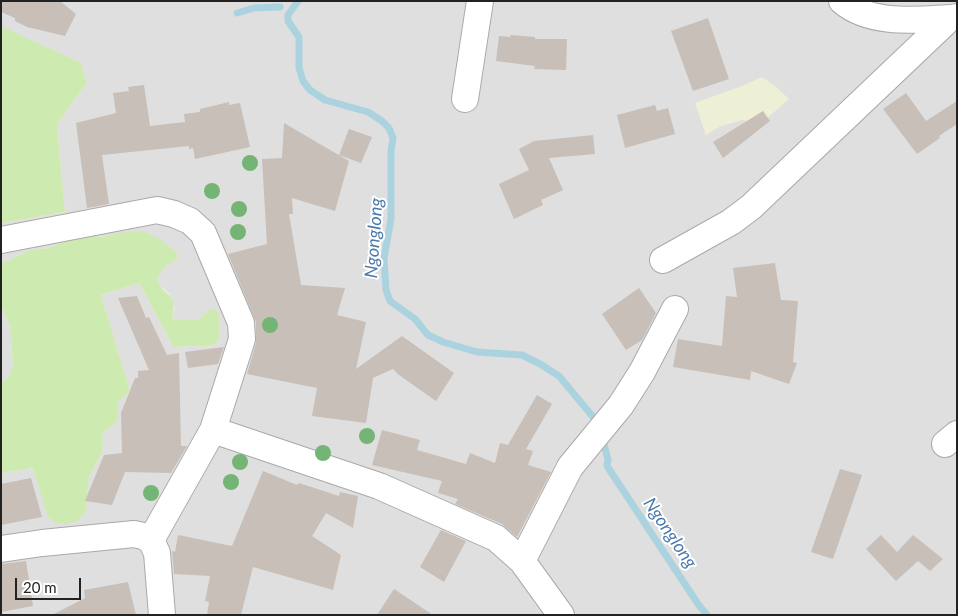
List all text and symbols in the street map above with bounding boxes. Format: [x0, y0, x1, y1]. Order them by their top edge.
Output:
water label: Ngonglong [360, 197, 388, 279]
water label: Ngonglong [639, 494, 701, 572]
scale bar [18, 568, 84, 600]
text: 20 m [23, 578, 57, 596]

